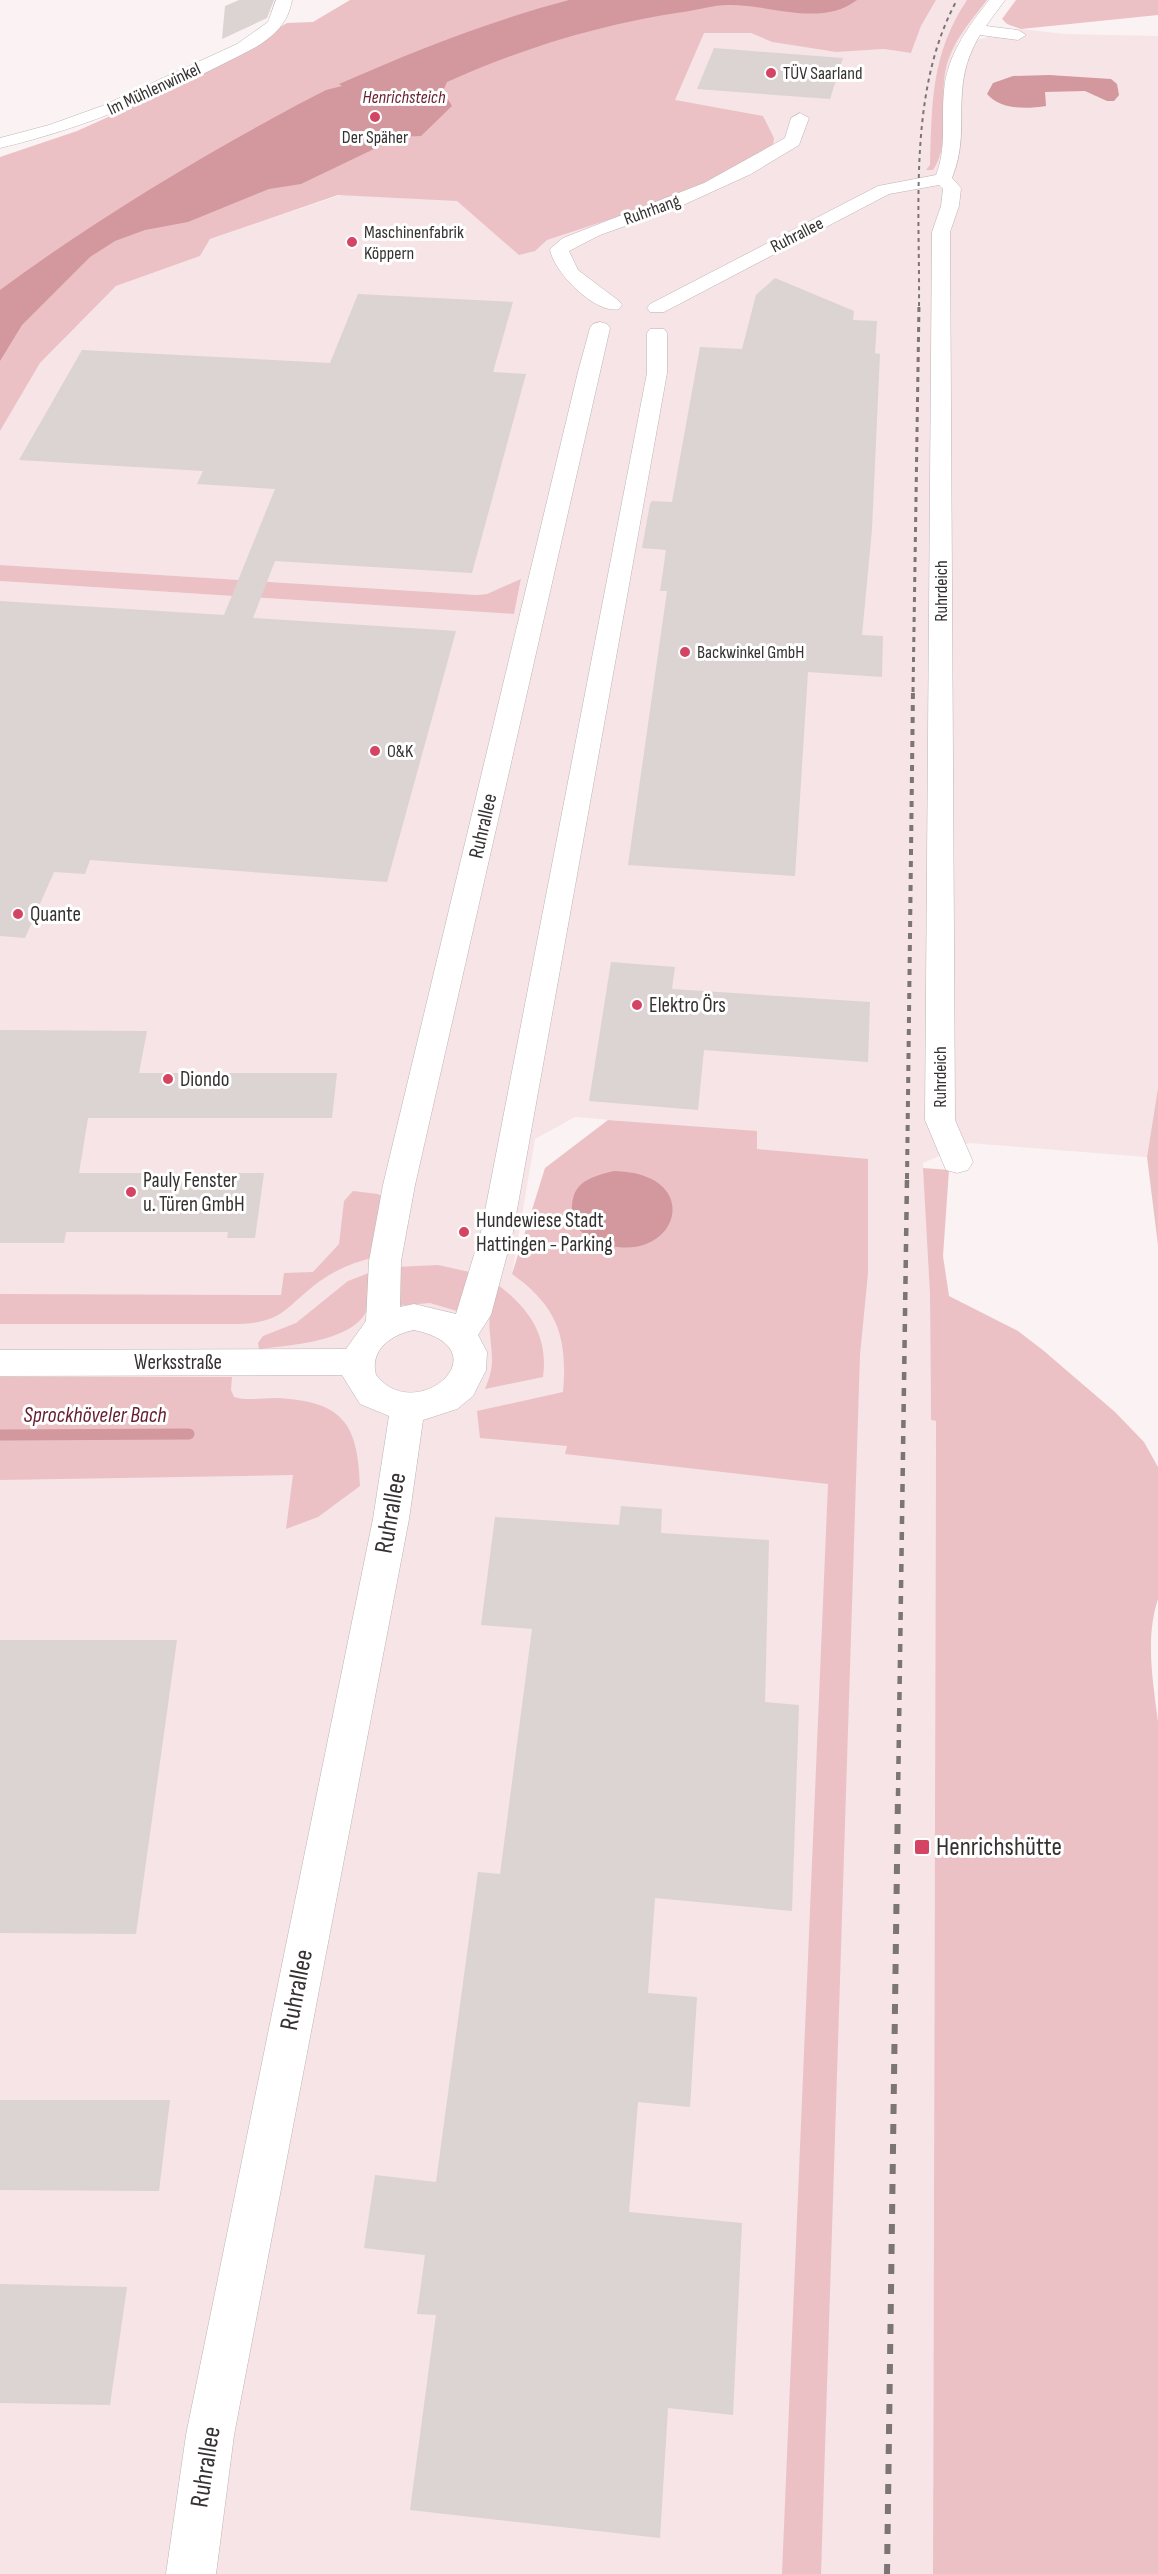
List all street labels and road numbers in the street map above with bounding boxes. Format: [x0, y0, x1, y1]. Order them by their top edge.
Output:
street label: Im Mühlenwinkel [104, 58, 204, 120]
street label: Ruhrhang [621, 190, 683, 230]
street label: Ruhrallee [767, 213, 827, 257]
street label: Ruhrdeich [931, 560, 952, 622]
street label: Ruhrallee [463, 791, 503, 861]
street label: Ruhrdeich [930, 1046, 951, 1108]
street label: Werksstraße [134, 1350, 222, 1375]
street label: Ruhrallee [369, 1470, 413, 1556]
street label: Ruhrallee [274, 1947, 320, 2033]
street label: Ruhrallee [184, 2424, 228, 2510]

